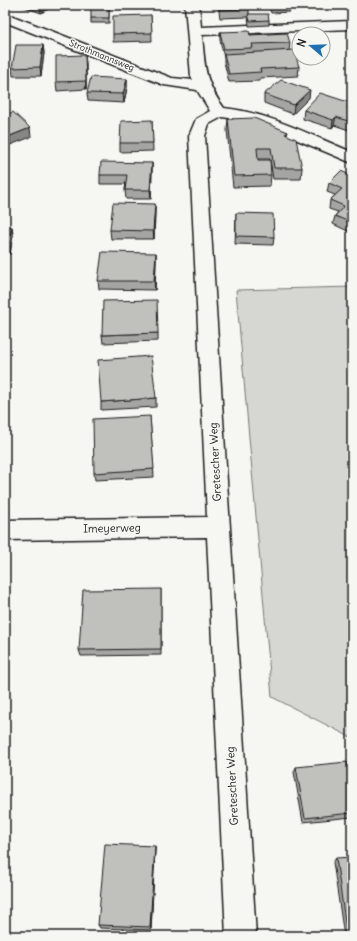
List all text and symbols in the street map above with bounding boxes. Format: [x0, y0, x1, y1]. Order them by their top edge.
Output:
north arrow [291, 26, 331, 66]
street label: Strothmannsweg [68, 37, 136, 73]
text: N [294, 37, 309, 49]
street label: Gretescher Weg [206, 422, 224, 502]
street label: Imeyerweg [83, 520, 141, 536]
street label: Gretescher Weg [223, 746, 241, 826]

